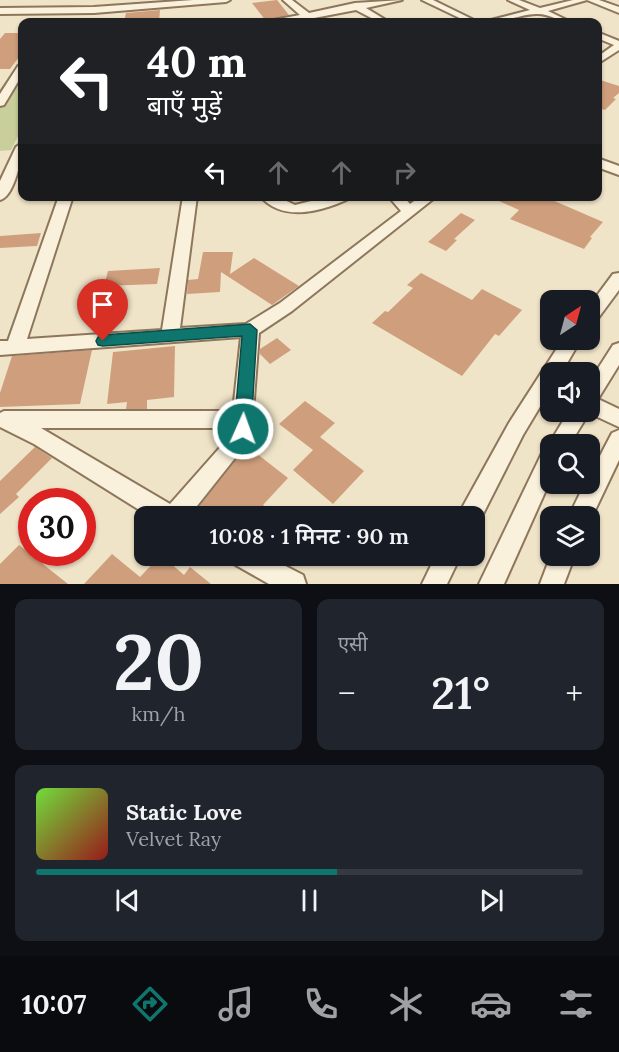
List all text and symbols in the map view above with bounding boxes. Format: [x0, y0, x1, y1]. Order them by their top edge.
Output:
text: 40 m [147, 35, 246, 89]
icon: left [48, 42, 126, 120]
text: बाएँ मुड़ें [147, 88, 222, 122]
icon: left [199, 156, 232, 189]
icon: ahead [262, 156, 295, 189]
icon: ahead [325, 156, 358, 189]
icon: right [388, 156, 421, 189]
pin [77, 279, 128, 341]
icon: arrive [86, 288, 119, 321]
north arrow [540, 290, 600, 350]
map controls [540, 290, 600, 566]
button: sound [540, 362, 600, 422]
position arrow [211, 397, 275, 461]
button: search [540, 434, 600, 494]
speed limit sign: 30 [18, 488, 96, 566]
button: layers [540, 506, 600, 566]
text: 10:08 · 1 मिनट · 90 m [210, 522, 409, 550]
text: 20 [113, 612, 204, 711]
text: एसी [338, 631, 368, 656]
text: 21° [431, 664, 490, 721]
text: − [338, 672, 356, 714]
text: + [565, 672, 583, 714]
text: km/h [131, 701, 186, 726]
text: Static Love [126, 798, 242, 826]
text: Velvet Ray [126, 826, 221, 851]
icon: previous [111, 884, 144, 917]
icon: pause [293, 884, 326, 917]
icon: next [475, 884, 508, 917]
icon: directions [129, 983, 171, 1025]
icon: music [215, 983, 257, 1025]
icon: phone [300, 983, 342, 1025]
icon: climate [385, 983, 427, 1025]
icon: car [470, 983, 512, 1025]
icon: filters [555, 983, 597, 1025]
text: 10:07 [22, 987, 86, 1021]

